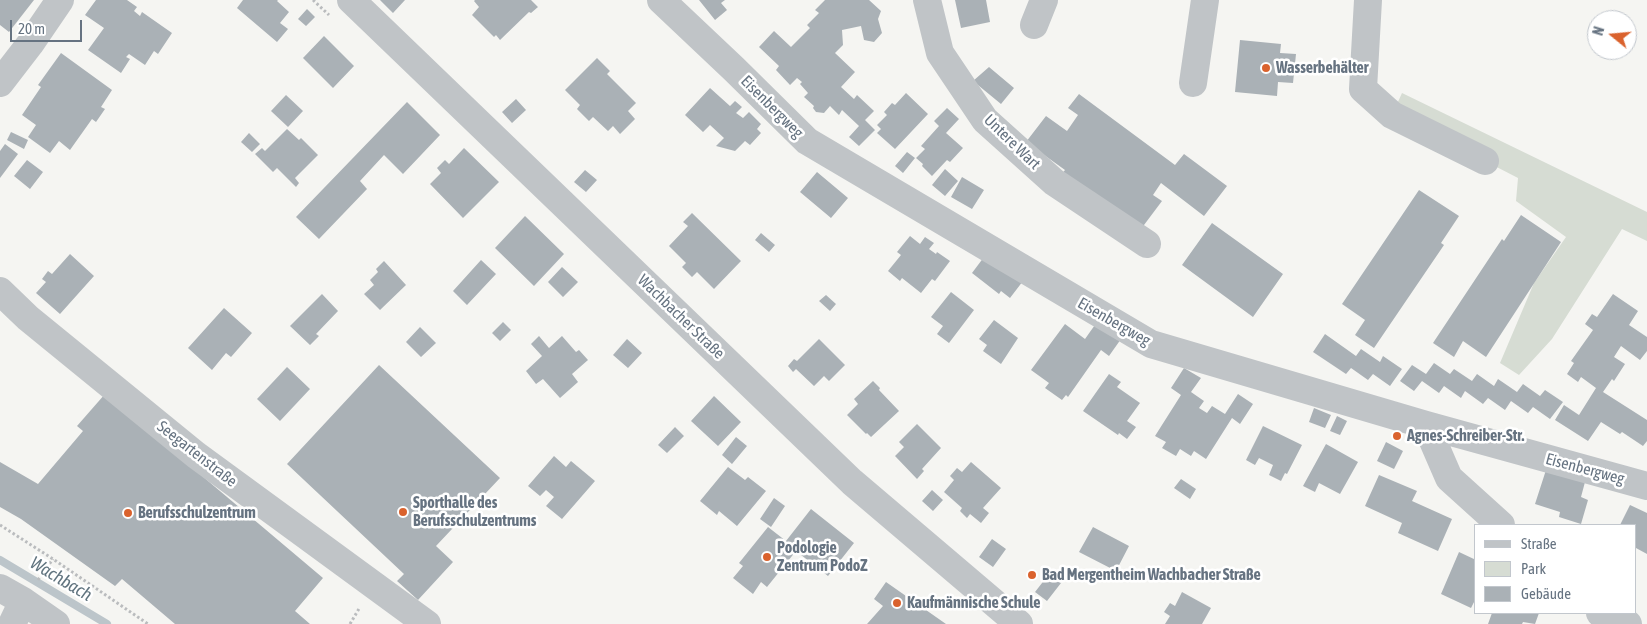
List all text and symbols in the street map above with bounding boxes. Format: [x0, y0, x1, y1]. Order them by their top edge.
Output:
scale bar [12, 10, 85, 42]
north arrow [1587, 10, 1637, 60]
text: 20 m [18, 20, 45, 37]
text: N [1590, 25, 1607, 37]
place label: Wasserbehälter [1276, 58, 1369, 78]
marker: Wasserbehälter [1260, 62, 1272, 74]
street label: Eisenbergweg [737, 72, 807, 142]
street label: Untere Wart [980, 110, 1044, 174]
street label: Wachbacher Straße [634, 271, 728, 363]
street label: Eisenbergweg [1074, 294, 1154, 350]
street label: Seegartenstraße [153, 417, 241, 491]
place label: Agnes-Schreiber-Str. [1407, 426, 1524, 446]
marker: Agnes-Schreiber-Str. [1391, 430, 1403, 442]
street label: Eisenbergweg [1544, 449, 1626, 489]
place label: Sporthalle des Berufsschulzentrums [413, 493, 537, 531]
place label: Berufsschulzentrum [138, 503, 256, 523]
marker: Sporthalle des Berufsschulzentrums [397, 506, 409, 518]
marker: Berufsschulzentrum [122, 507, 134, 519]
legend [1474, 524, 1637, 614]
text: Straße [1521, 535, 1557, 552]
place label: Podologie Zentrum PodoZ [777, 538, 867, 576]
marker: Podologie Zentrum PodoZ [761, 551, 773, 563]
water label: Wachbach [26, 552, 96, 606]
text: Park [1521, 560, 1546, 577]
place label: Bad Mergentheim Wachbacher Straße [1042, 565, 1261, 585]
marker: Bad Mergentheim Wachbacher Straße [1026, 569, 1038, 581]
text: Gebäude [1521, 585, 1571, 602]
place label: Kaufmännische Schule [907, 593, 1041, 613]
marker: Kaufmännische Schule [891, 597, 903, 609]

